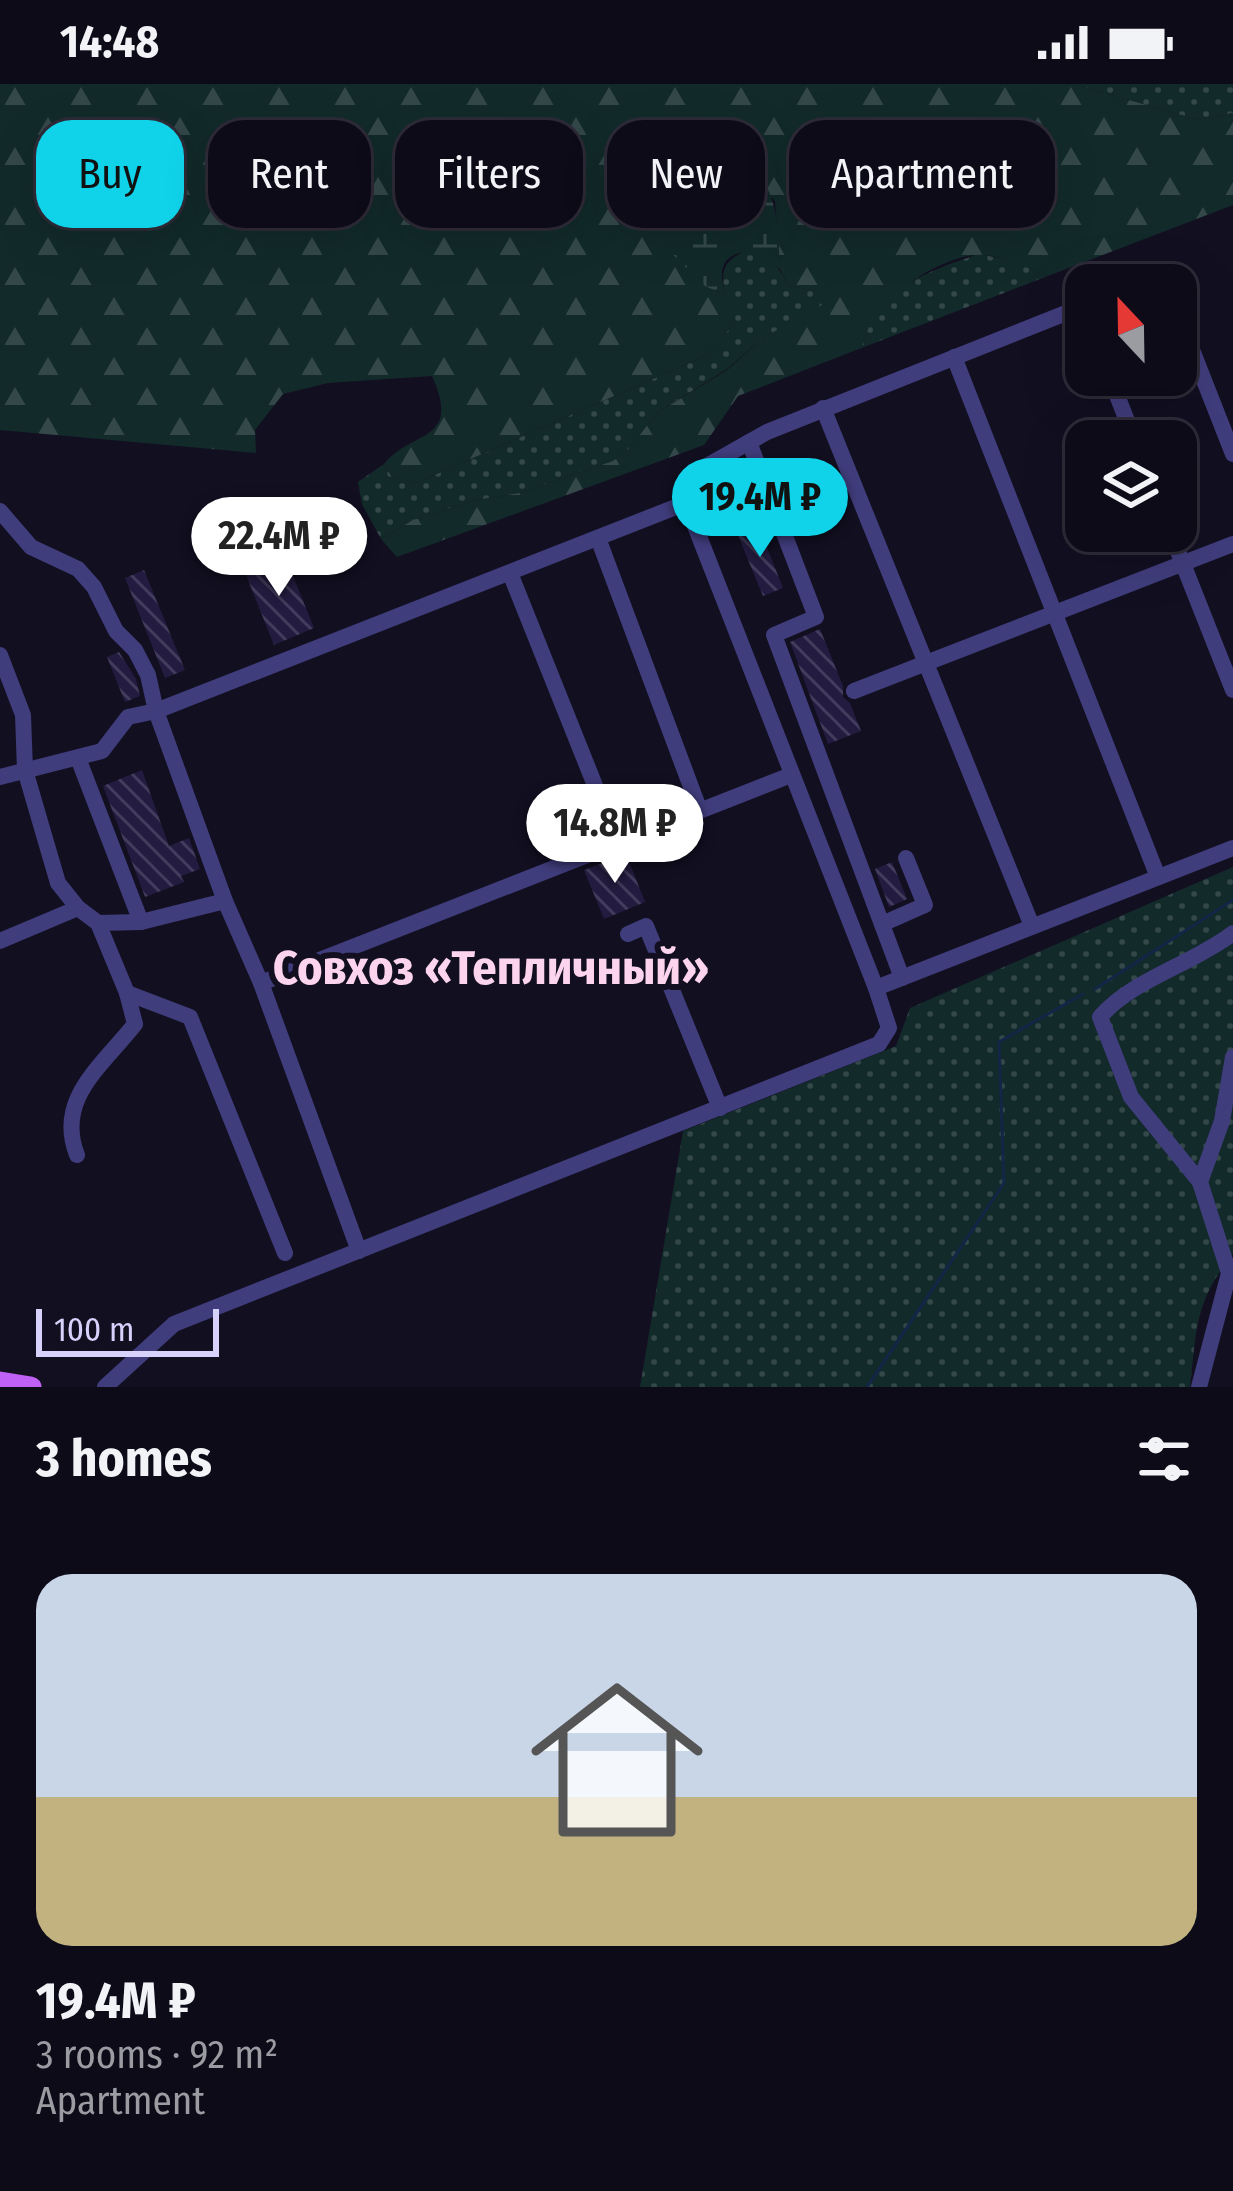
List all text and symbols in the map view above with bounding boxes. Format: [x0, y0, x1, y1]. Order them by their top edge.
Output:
text: 14:48 [60, 15, 159, 69]
chip: Buy [36, 120, 184, 228]
chip: Rent [208, 120, 371, 228]
chip: Filters [395, 120, 583, 228]
chip: New [607, 120, 765, 228]
chip: Apartment [789, 120, 1055, 228]
north arrow [1065, 264, 1197, 396]
map controls [1065, 264, 1197, 552]
button: layers [1065, 420, 1197, 552]
pin: 19.4M ₽ [649, 458, 871, 560]
text: 19.4M ₽ [699, 474, 821, 520]
pin: 22.4M ₽ [168, 497, 390, 599]
text: 22.4M ₽ [218, 513, 340, 559]
pin: 14.8M ₽ [504, 784, 726, 886]
text: 14.8M ₽ [553, 800, 677, 846]
district label: Совхоз «Тепличный» [273, 939, 709, 997]
scale bar [36, 1303, 219, 1356]
text: 100 m [54, 1310, 134, 1350]
icon: filters [1131, 1426, 1197, 1492]
text: 3 homes [36, 1428, 212, 1490]
icon: home [509, 1652, 725, 1868]
text: 19.4M ₽ [36, 1970, 196, 2032]
text: 3 rooms · 92 m² [36, 2032, 278, 2078]
text: Apartment [36, 2078, 205, 2124]

